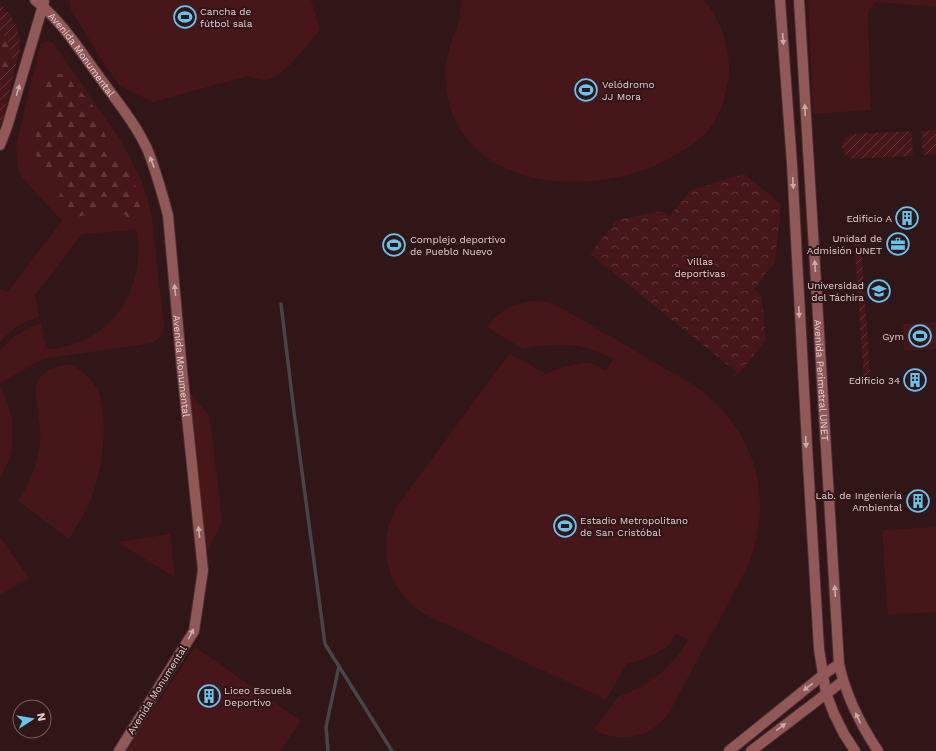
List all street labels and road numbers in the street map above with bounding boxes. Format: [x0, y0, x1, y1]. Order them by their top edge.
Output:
street label: Avenida Monumental [46, 10, 117, 98]
street label: Avenida Monumental [172, 314, 192, 417]
street label: Avenida Perimetral UNET [813, 319, 831, 441]
street label: Avenida Monumental [125, 644, 189, 736]

